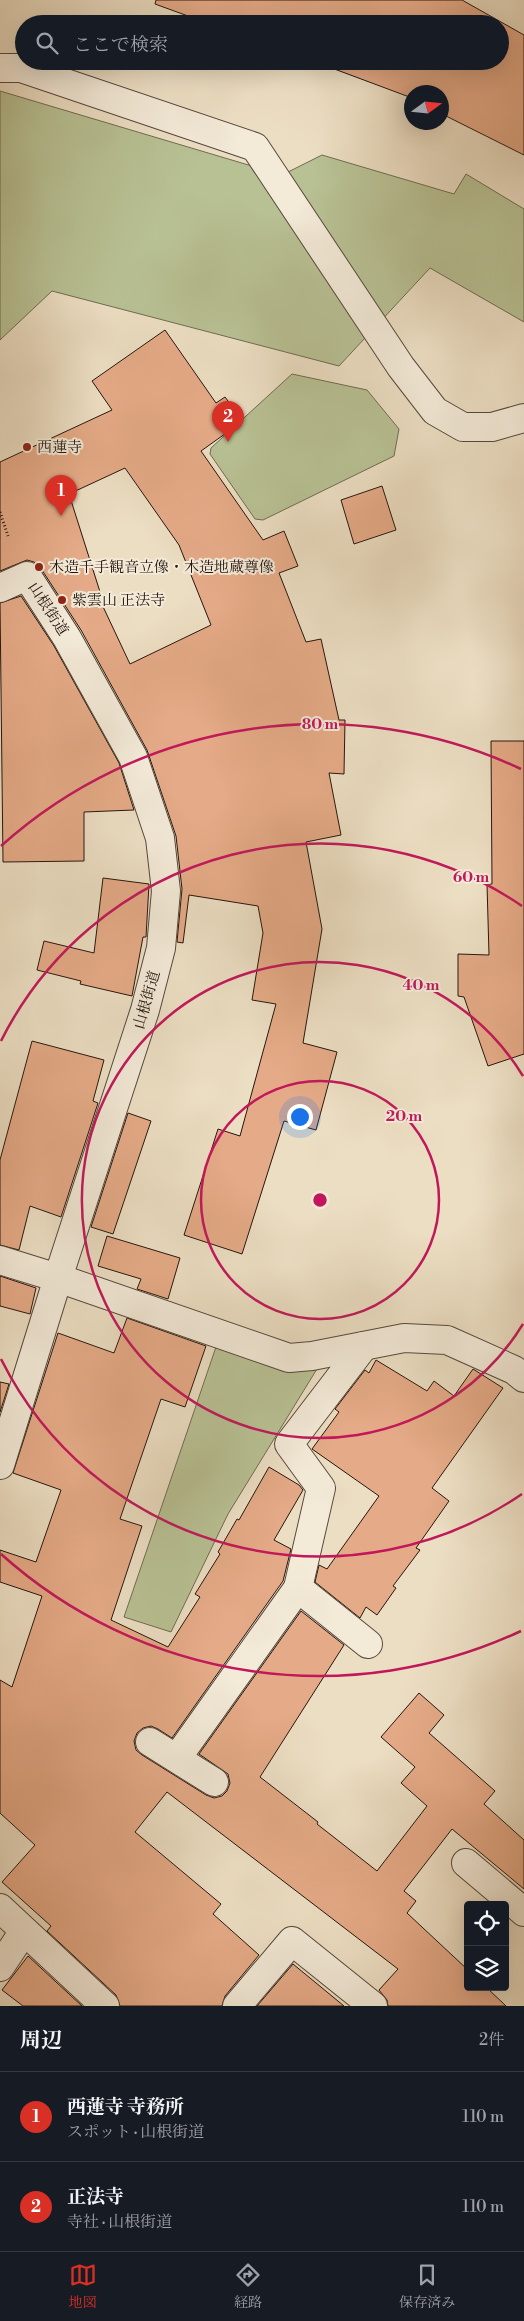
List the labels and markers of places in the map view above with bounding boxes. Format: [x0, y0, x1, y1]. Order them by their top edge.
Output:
pin: 2 [212, 401, 244, 442]
place label: 西蓮寺 [37, 438, 82, 457]
marker: 西蓮寺 [21, 441, 33, 453]
pin: 1 [45, 475, 77, 516]
place label: 木造千手観音立像・木造地蔵尊像 [49, 558, 274, 577]
marker: 木造千手観音立像・木造地蔵尊像 [33, 561, 45, 573]
place label: 紫雲山 正法寺 [72, 591, 165, 610]
marker: 紫雲山 正法寺 [56, 594, 68, 606]
centre of rings [311, 1191, 329, 1209]

